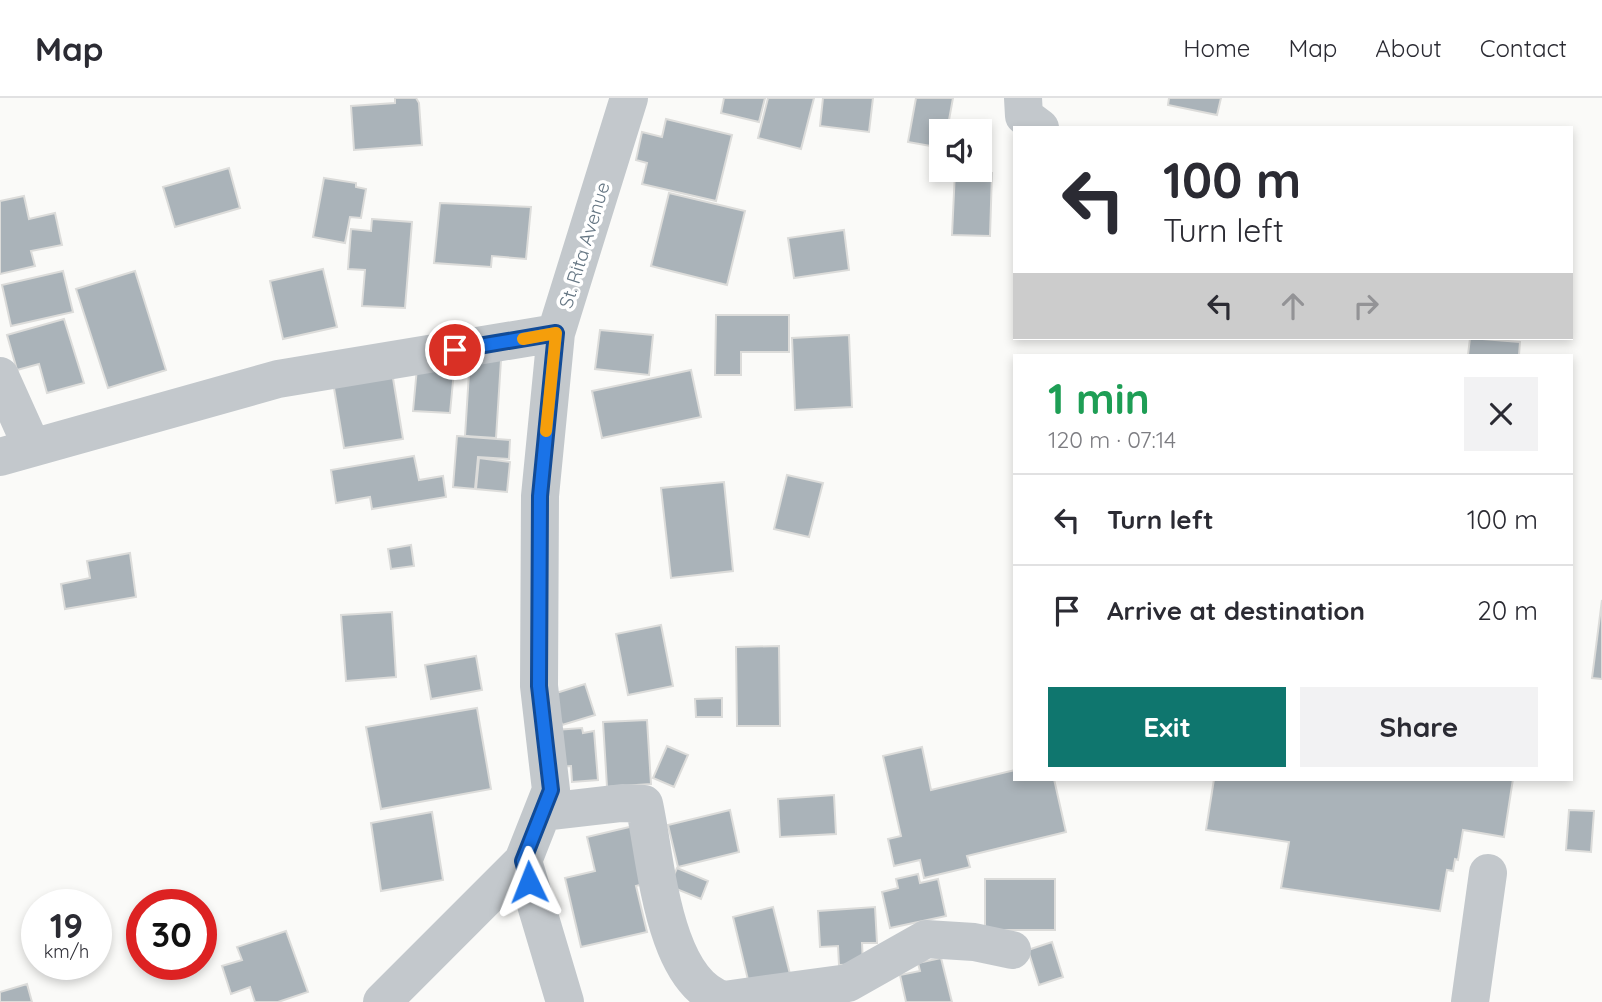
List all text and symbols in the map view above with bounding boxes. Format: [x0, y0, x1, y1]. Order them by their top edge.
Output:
text: Map [35, 28, 103, 69]
text: Home [1183, 33, 1250, 63]
text: Map [1288, 33, 1337, 63]
text: About [1375, 33, 1442, 63]
text: Contact [1480, 33, 1567, 63]
map controls [929, 119, 992, 182]
button: sound [929, 119, 992, 182]
text: 100 m [1163, 149, 1301, 210]
icon: left [1048, 154, 1139, 245]
street label: St. Rita Avenue [553, 179, 615, 311]
text: Turn left [1163, 210, 1284, 250]
icon: left [1201, 287, 1239, 325]
icon: ahead [1274, 287, 1312, 325]
icon: right [1347, 287, 1385, 325]
pin [425, 320, 485, 380]
icon: arrive [436, 331, 474, 369]
text: 1 min [1048, 372, 1150, 425]
button: close [1464, 377, 1538, 451]
text: 120 m · 07:14 [1048, 425, 1176, 454]
icon: left [1048, 501, 1086, 539]
text: Turn left [1107, 503, 1214, 536]
text: 100 m [1467, 503, 1538, 536]
icon: arrive [1048, 592, 1086, 630]
text: Arrive at destination [1107, 594, 1365, 627]
text: 20 m [1477, 594, 1538, 627]
button: Exit [1048, 687, 1286, 767]
button: Share [1300, 687, 1538, 767]
position arrow [492, 845, 566, 919]
speed limit sign: 30 [126, 889, 217, 980]
text: 19 [50, 903, 83, 947]
text: km/h [44, 940, 89, 963]

